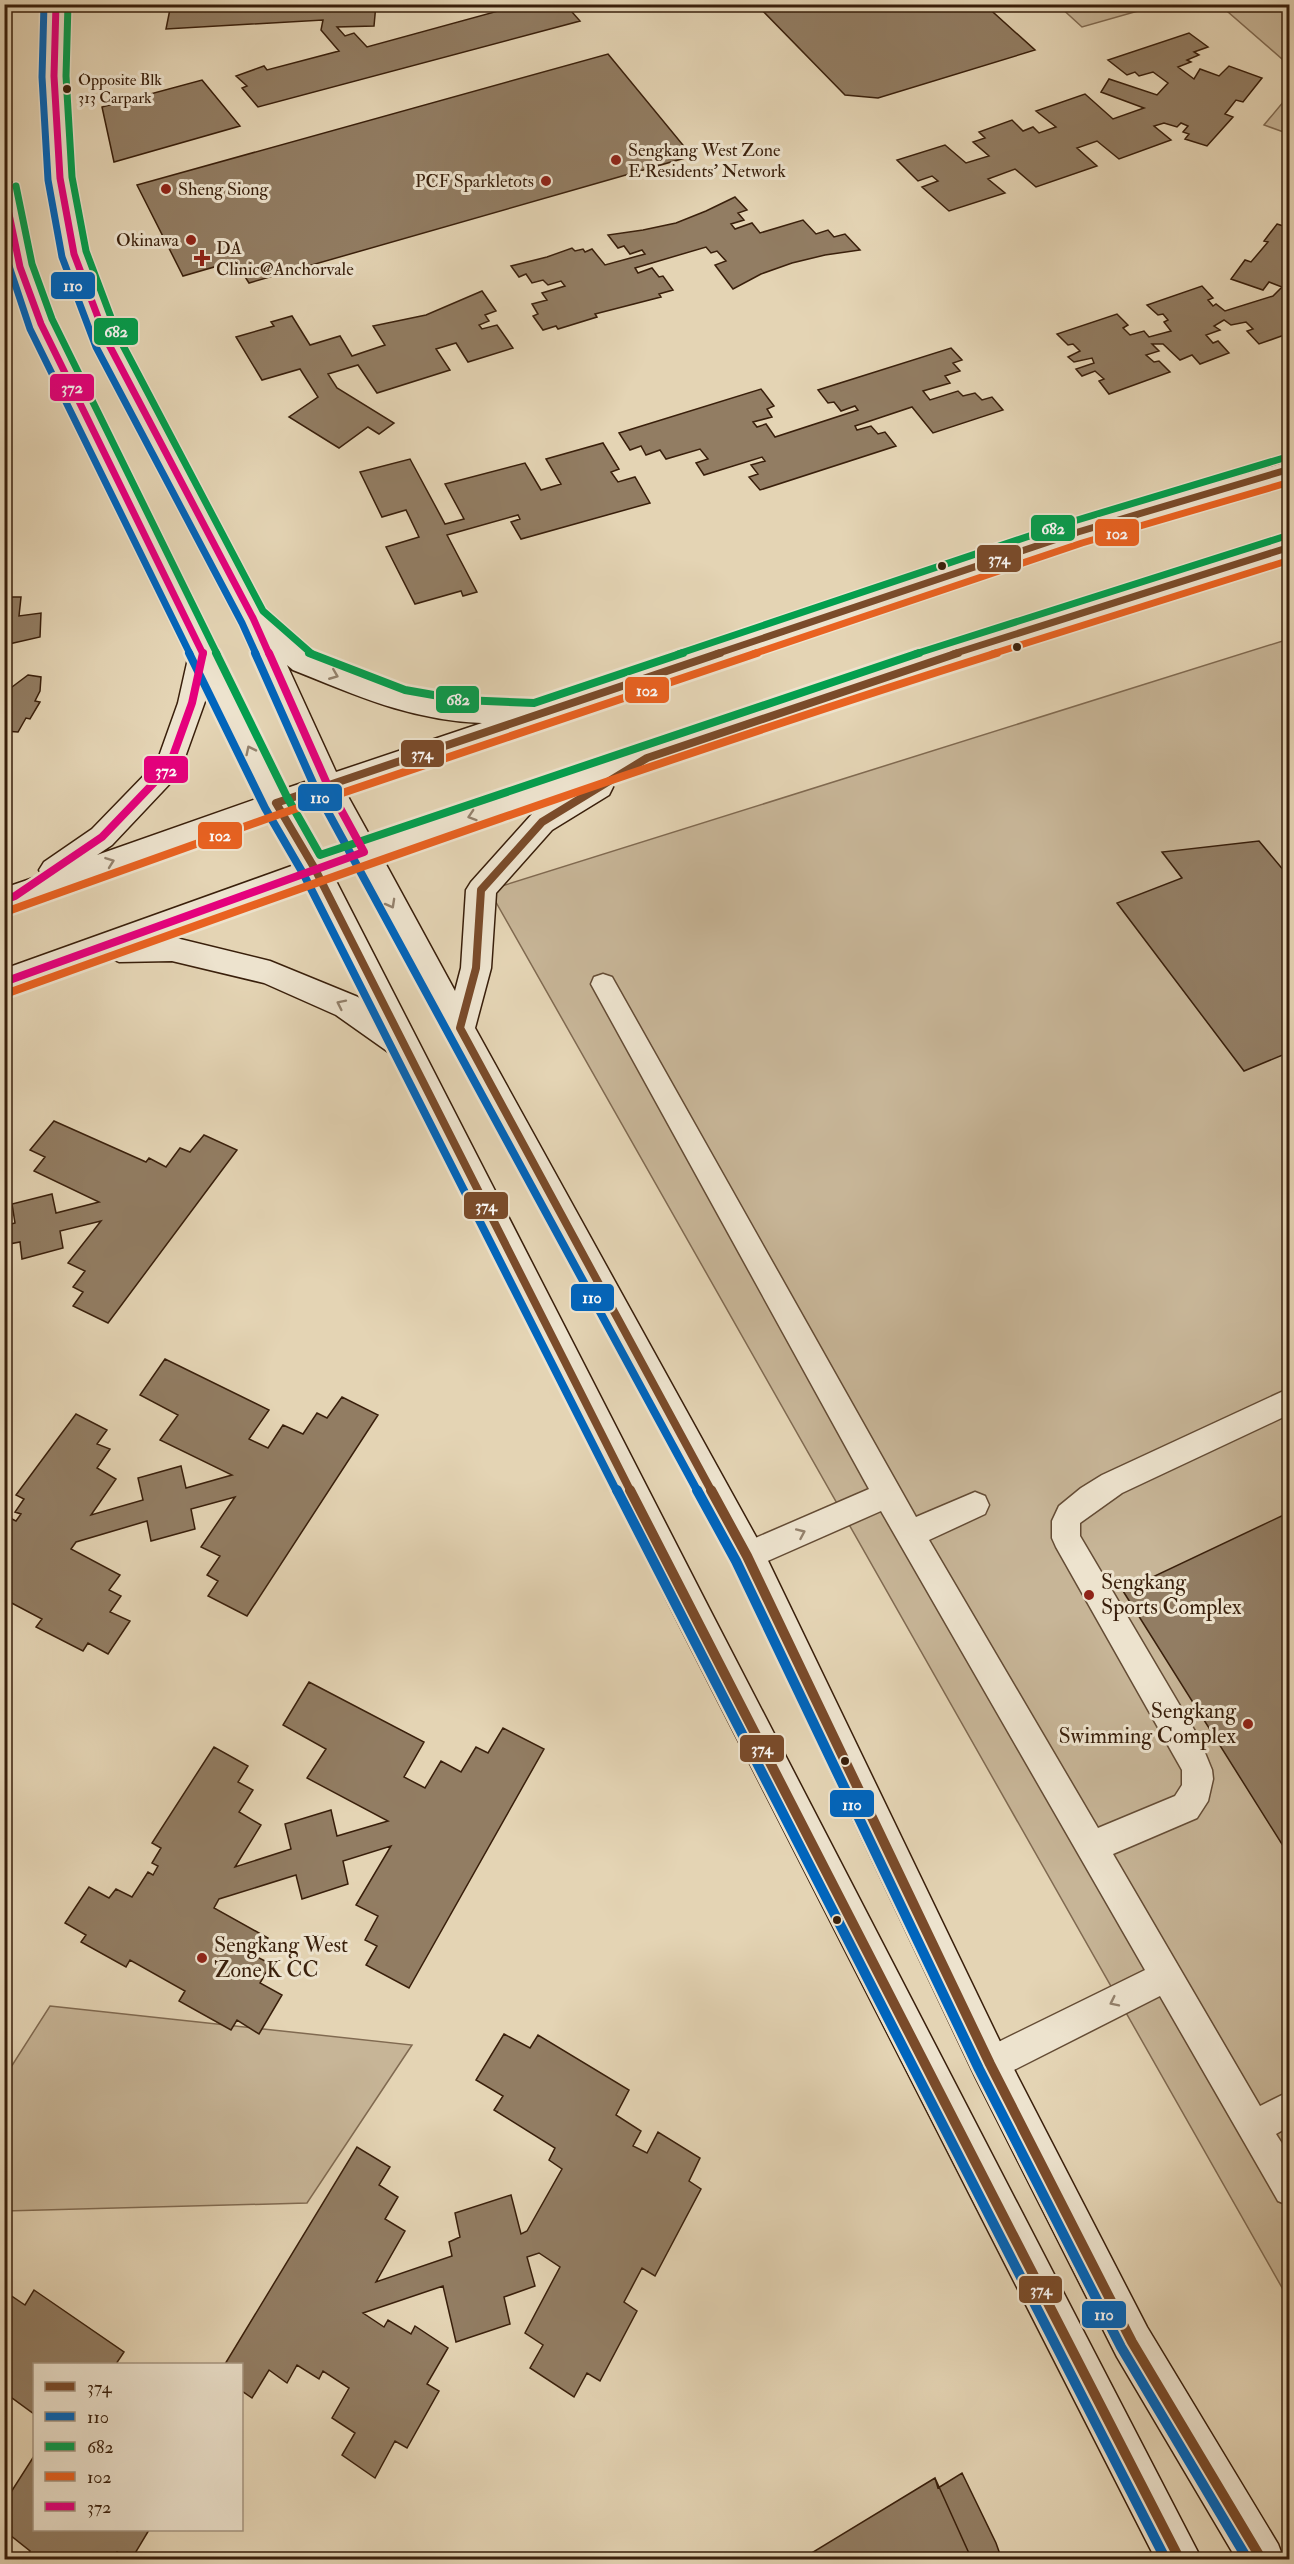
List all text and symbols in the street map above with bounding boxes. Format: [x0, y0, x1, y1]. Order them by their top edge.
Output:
place label: Opposite Blk 313 Carpark [78, 70, 162, 109]
marker: Opposite Blk 313 Carpark [61, 83, 73, 95]
place label: Sengkang West Zone E Residents' Network [628, 139, 786, 183]
marker: Sengkang West Zone E Residents' Network [609, 153, 623, 167]
place label: PCF Sparkletots [415, 170, 534, 193]
marker: PCF Sparkletots [539, 174, 553, 188]
place label: Sheng Siong [178, 178, 269, 201]
marker: Sheng Siong [159, 182, 173, 196]
place label: Okinawa [116, 229, 180, 252]
marker: Okinawa [184, 233, 198, 247]
place label: DA Clinic@Anchorvale [216, 237, 354, 281]
marker: DA Clinic@Anchorvale [193, 249, 211, 267]
line badge: 110 [50, 271, 96, 300]
text: 110 [63, 276, 83, 296]
line badge: 682 [93, 317, 139, 346]
text: 682 [104, 322, 128, 342]
line badge: 372 [49, 373, 95, 402]
text: 372 [61, 378, 83, 398]
line badge: 682 [1030, 514, 1076, 542]
line badge: 102 [1094, 518, 1140, 547]
text: 682 [1041, 519, 1065, 539]
text: 102 [1106, 524, 1128, 544]
line badge: 374 [976, 544, 1022, 573]
text: 374 [988, 549, 1011, 569]
unlabelled marker [936, 560, 948, 572]
unlabelled marker [1011, 641, 1023, 653]
one-way arrow [328, 668, 339, 680]
line badge: 102 [624, 676, 670, 704]
text: 102 [636, 681, 658, 701]
line badge: 682 [435, 685, 480, 714]
text: 682 [446, 690, 470, 710]
line badge: 374 [400, 739, 445, 768]
text: 374 [411, 744, 434, 764]
one-way arrow [245, 746, 257, 757]
line badge: 372 [143, 755, 189, 784]
text: 372 [155, 761, 177, 781]
line badge: 110 [297, 783, 343, 812]
text: 110 [310, 788, 330, 808]
one-way arrow [467, 809, 478, 821]
line badge: 102 [197, 821, 243, 850]
text: 102 [209, 826, 231, 846]
one-way arrow [104, 857, 115, 870]
one-way arrow [384, 897, 395, 908]
one-way arrow [336, 999, 347, 1011]
line badge: 374 [463, 1191, 509, 1220]
text: 374 [475, 1196, 498, 1216]
line badge: 110 [570, 1283, 615, 1312]
text: 110 [582, 1288, 602, 1308]
one-way arrow [794, 1528, 805, 1540]
place label: Sengkang Sports Complex [1101, 1568, 1242, 1622]
marker: Sengkang Sports Complex [1082, 1588, 1096, 1602]
place label: Sengkang Swimming Complex [1059, 1697, 1237, 1751]
marker: Sengkang Swimming Complex [1241, 1717, 1255, 1731]
line badge: 374 [739, 1734, 785, 1763]
text: 374 [751, 1739, 774, 1759]
unlabelled marker [839, 1755, 851, 1767]
line badge: 110 [829, 1789, 875, 1818]
text: 110 [842, 1795, 862, 1815]
unlabelled marker [831, 1914, 843, 1926]
place label: Sengkang West Zone K CC [214, 1931, 348, 1984]
marker: Sengkang West Zone K CC [195, 1951, 209, 1965]
one-way arrow [1110, 1995, 1121, 2007]
line badge: 374 [1018, 2275, 1063, 2304]
text: 374 [1030, 2280, 1053, 2300]
line badge: 110 [1081, 2300, 1127, 2329]
text: 110 [1094, 2305, 1114, 2325]
legend [33, 2363, 243, 2531]
text: 374 [87, 2376, 113, 2399]
text: 110 [87, 2406, 109, 2429]
text: 682 [87, 2436, 114, 2459]
text: 102 [87, 2466, 112, 2489]
text: 372 [87, 2496, 111, 2519]

